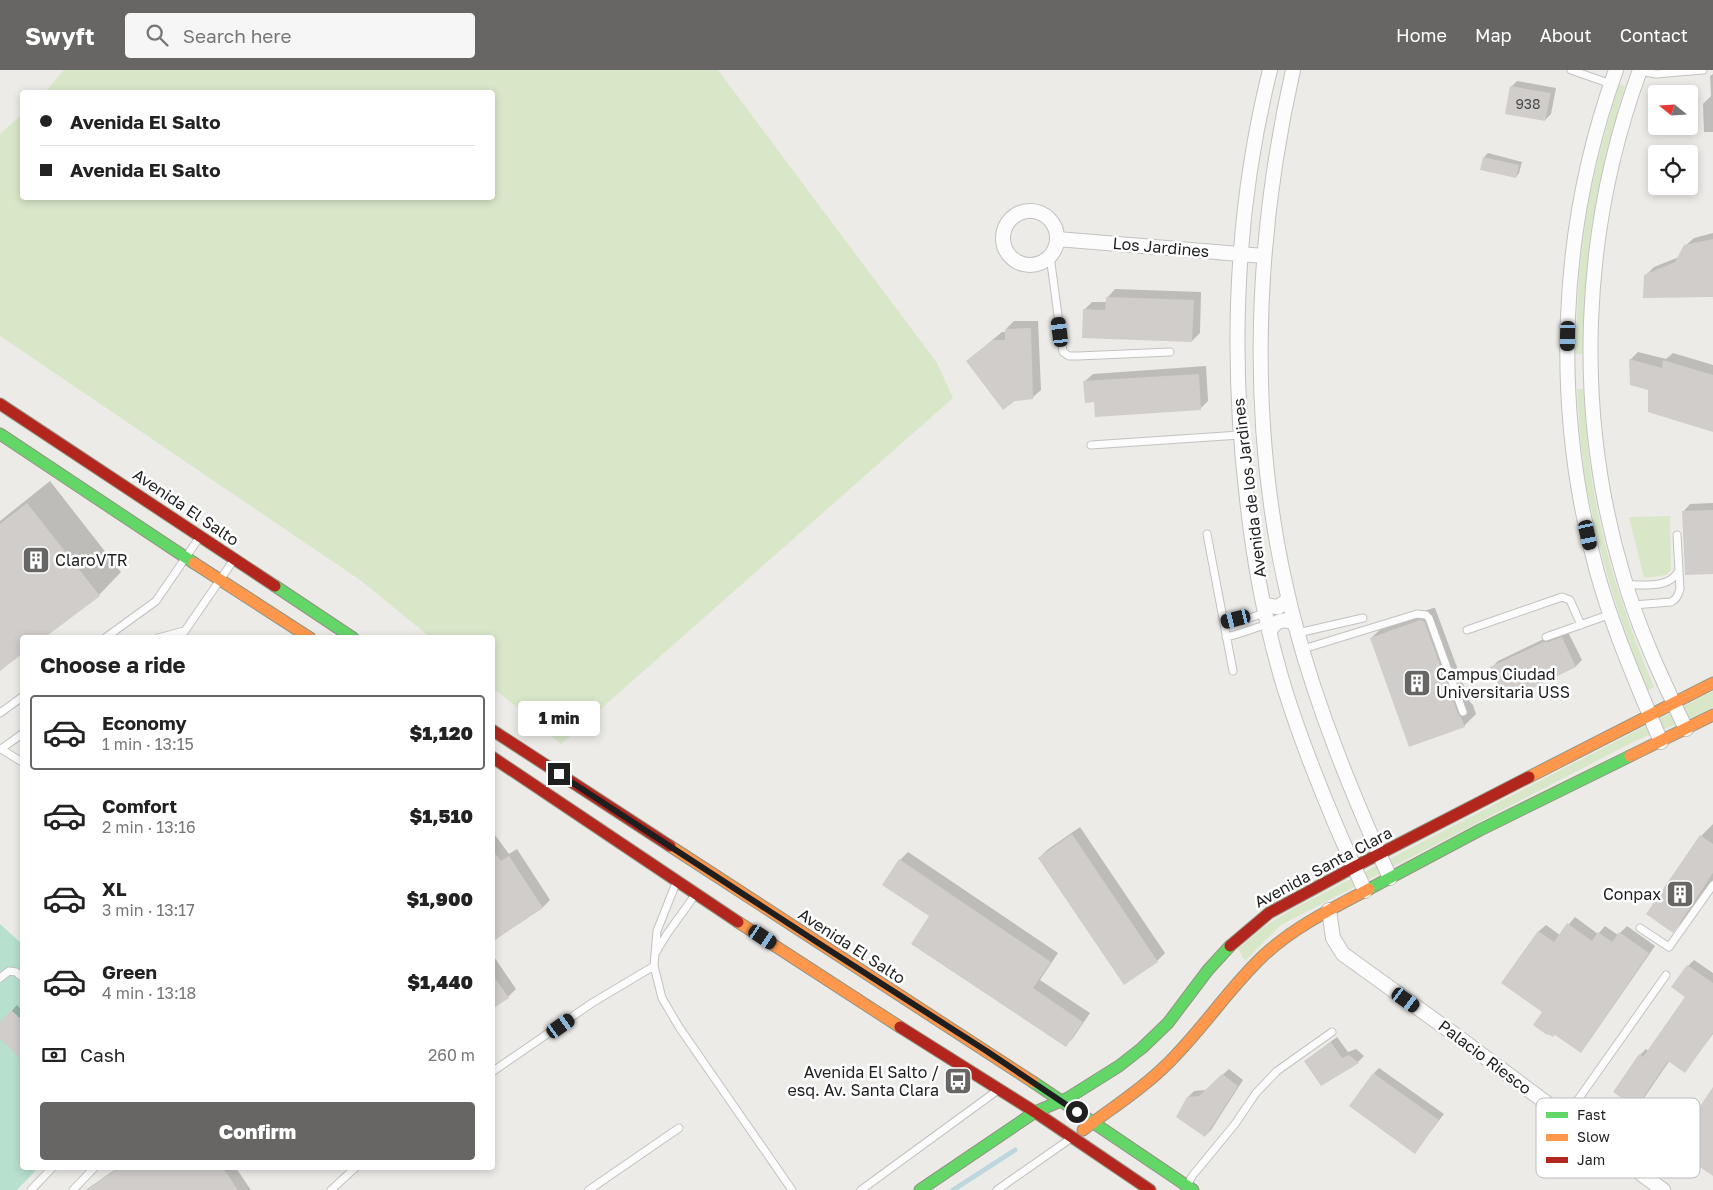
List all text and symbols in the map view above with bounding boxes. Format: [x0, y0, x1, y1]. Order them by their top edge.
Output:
search box [125, 13, 475, 58]
text: Swyft [25, 21, 95, 50]
icon: search [143, 21, 171, 49]
text: Search here [183, 24, 292, 47]
text: Home [1396, 24, 1447, 46]
text: Map [1475, 24, 1512, 46]
text: About [1540, 24, 1592, 46]
text: Contact [1620, 24, 1688, 46]
north arrow [1648, 85, 1698, 135]
map controls [1648, 85, 1698, 195]
house number: 938 [1515, 95, 1541, 112]
text: Avenida El Salto [70, 110, 221, 133]
button: locate [1648, 145, 1698, 195]
text: Avenida El Salto [70, 158, 221, 181]
street label: Los Jardines [1112, 233, 1210, 261]
car [1050, 316, 1069, 348]
car [1560, 321, 1575, 351]
street label: Avenida de los Jardines [1228, 397, 1270, 579]
street label: Avenida El Salto [129, 464, 243, 550]
car [1577, 519, 1598, 551]
building icon: ClaroVTR [21, 545, 51, 575]
place label: ClaroVTR [55, 550, 128, 570]
car [1219, 608, 1252, 630]
text: Choose a ride [40, 651, 186, 678]
place label: Campus Ciudad Universitaria USS [1436, 664, 1570, 702]
building icon: Campus Ciudad Universitaria USS [1402, 668, 1432, 698]
callout: 1 min [518, 702, 600, 736]
text: 1 min [539, 708, 579, 728]
icon: car [42, 710, 87, 755]
text: Economy [102, 711, 187, 734]
text: $1,120 [410, 721, 473, 744]
text: 1 min · 13:15 [102, 734, 194, 754]
route end [548, 763, 570, 785]
icon: car [42, 793, 87, 838]
text: Comfort [102, 794, 177, 817]
text: $1,510 [409, 804, 473, 827]
text: 2 min · 13:16 [102, 817, 196, 837]
street label: Avenida Santa Clara [1251, 822, 1395, 912]
icon: car [42, 876, 87, 921]
text: XL [102, 877, 127, 900]
building icon: Conpax [1665, 879, 1695, 909]
place label: Conpax [1603, 884, 1661, 904]
text: $1,900 [407, 887, 473, 910]
text: 3 min · 13:17 [102, 900, 195, 920]
street label: Avenida El Salto [795, 904, 909, 988]
car [746, 922, 779, 952]
icon: car [42, 959, 87, 1004]
text: Green [102, 960, 157, 983]
text: $1,440 [407, 970, 473, 993]
text: 4 min · 13:18 [102, 983, 196, 1003]
car [1389, 985, 1422, 1015]
car [544, 1011, 577, 1041]
street label: Palacio Riesco [1435, 1015, 1535, 1099]
icon: cash [40, 1041, 68, 1069]
text: Cash [80, 1043, 125, 1066]
text: 260 m [428, 1045, 475, 1065]
place label: Avenida El Salto / esq. Av. Santa Clara [787, 1062, 939, 1100]
bus stop icon: Avenida El Salto / esq. Av. Santa Clara [943, 1066, 973, 1096]
legend [1536, 1098, 1700, 1178]
route start [1066, 1101, 1088, 1123]
button: Confirm [40, 1102, 475, 1160]
text: Fast [1577, 1106, 1606, 1123]
text: Slow [1577, 1128, 1610, 1145]
text: Jam [1577, 1151, 1605, 1168]

